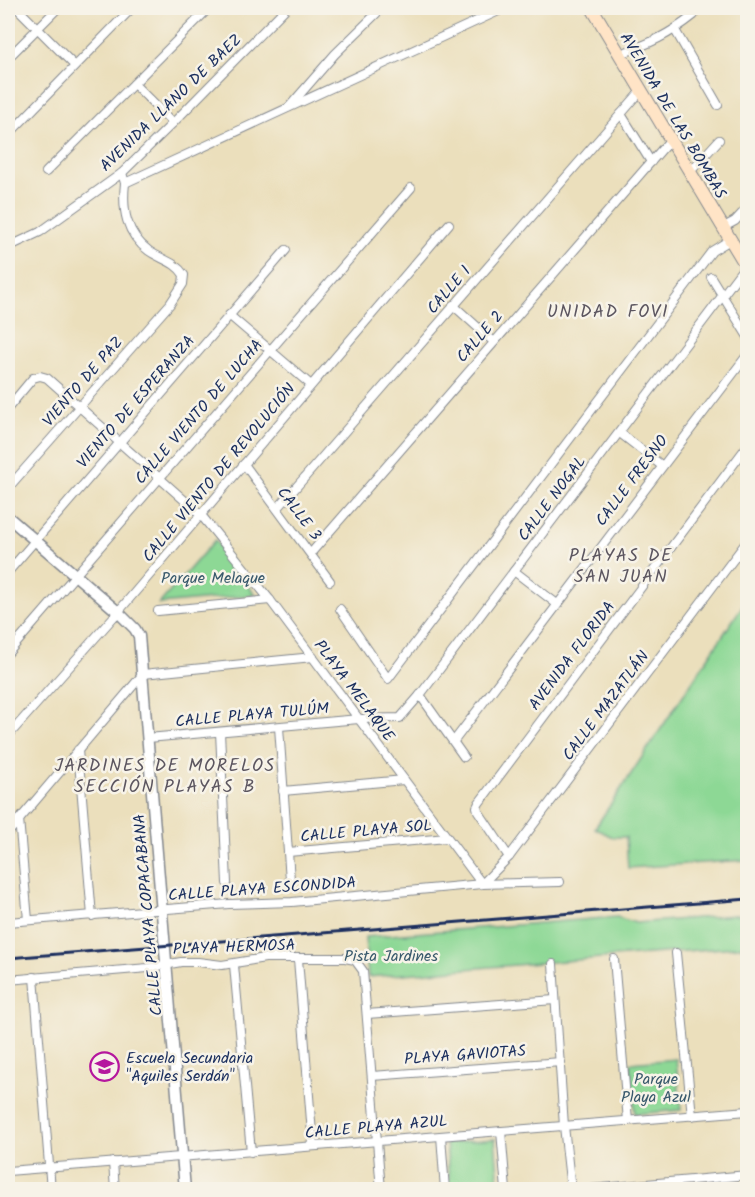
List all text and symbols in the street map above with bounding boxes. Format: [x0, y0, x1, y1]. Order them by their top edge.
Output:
street label: AVENIDA LLANO DE BAEZ [94, 28, 248, 178]
street label: AVENIDA DE LAS BOMBAS [613, 28, 733, 204]
street label: CALLE 1 [421, 260, 477, 320]
district label: UNIDAD FOVI [547, 298, 669, 327]
street label: CALLE 2 [450, 305, 510, 369]
street label: VIENTO DE ESPERANZA [71, 329, 202, 474]
street label: VIENTO DE PAZ [37, 331, 130, 433]
street label: CALLE VIENTO DE LUCHA [129, 334, 270, 490]
street label: CALLE VIENTO DE REVOLUCIÓN [136, 378, 302, 568]
street label: CALLE FRESNO [589, 430, 675, 532]
street label: CALLE NOGAL [512, 451, 593, 547]
street label: CALLE 3 [270, 482, 327, 546]
district label: PLAYAS DE SAN JUAN [569, 542, 673, 592]
park label: Parque Melaque [161, 566, 265, 591]
street label: AVENIDA FLORIDA [523, 596, 622, 716]
street label: PLAYA MELAQUE [307, 635, 401, 748]
street label: CALLE MAZATLÁN [556, 645, 656, 766]
street label: CALLE PLAYA TULÚM [174, 696, 330, 735]
district label: JARDINES DE MORELOS SECCIÓN PLAYAS B [54, 752, 276, 802]
street label: CALLE PLAYA COPACABANA [127, 813, 170, 1017]
street label: CALLE PLAYA SOL [299, 813, 433, 850]
street label: CALLE PLAYA ESCONDIDA [167, 870, 357, 909]
street label: PLAYA HERMOSA [172, 933, 296, 962]
park label: Pista Jardines [344, 944, 438, 969]
street label: PLAYA GAVIOTAS [403, 1039, 527, 1072]
place label: Escuela Secundaria "Aquiles Serdán" [126, 1046, 253, 1089]
school or university icon: Escuela Secundaria "Aquiles Serdán" [89, 1050, 121, 1082]
park label: Parque Playa Azul [621, 1067, 691, 1110]
street label: CALLE PLAYA AZUL [304, 1109, 448, 1146]

